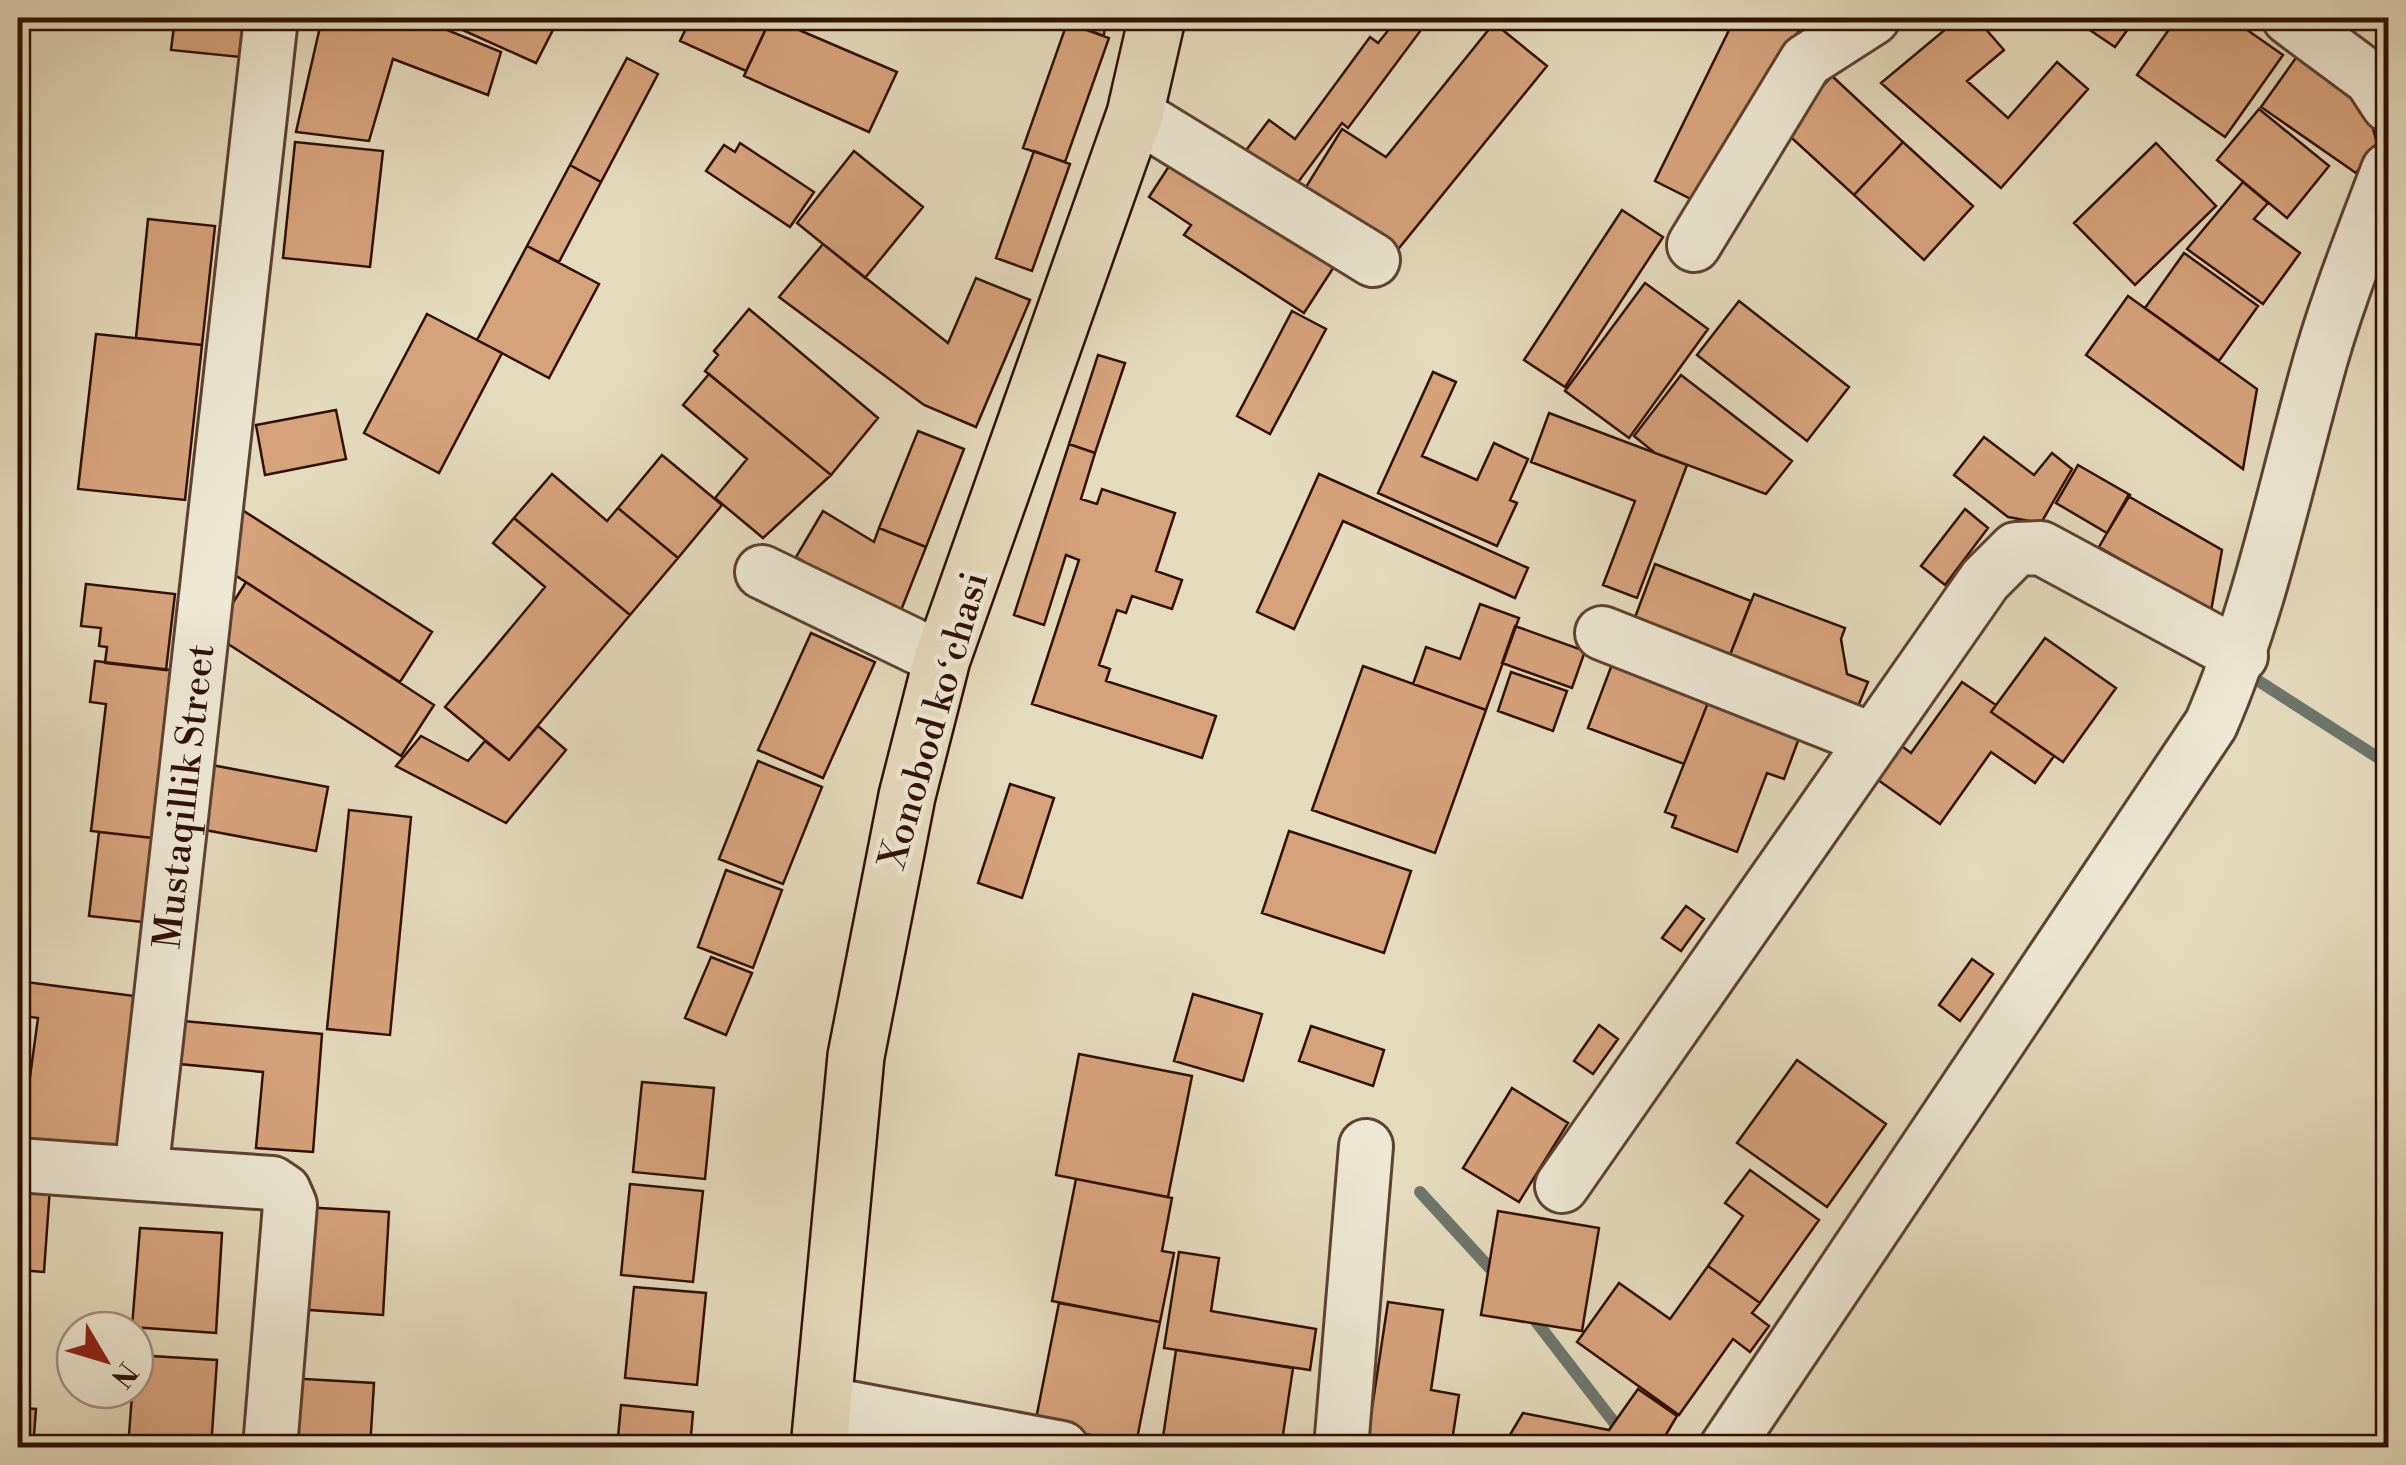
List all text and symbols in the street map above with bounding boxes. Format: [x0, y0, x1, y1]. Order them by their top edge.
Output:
street label: Xonobod koʻchasi [869, 567, 999, 875]
street label: Mustaqillik Street [145, 642, 225, 951]
north arrow [55, 1310, 155, 1410]
text: N [103, 1355, 144, 1394]

